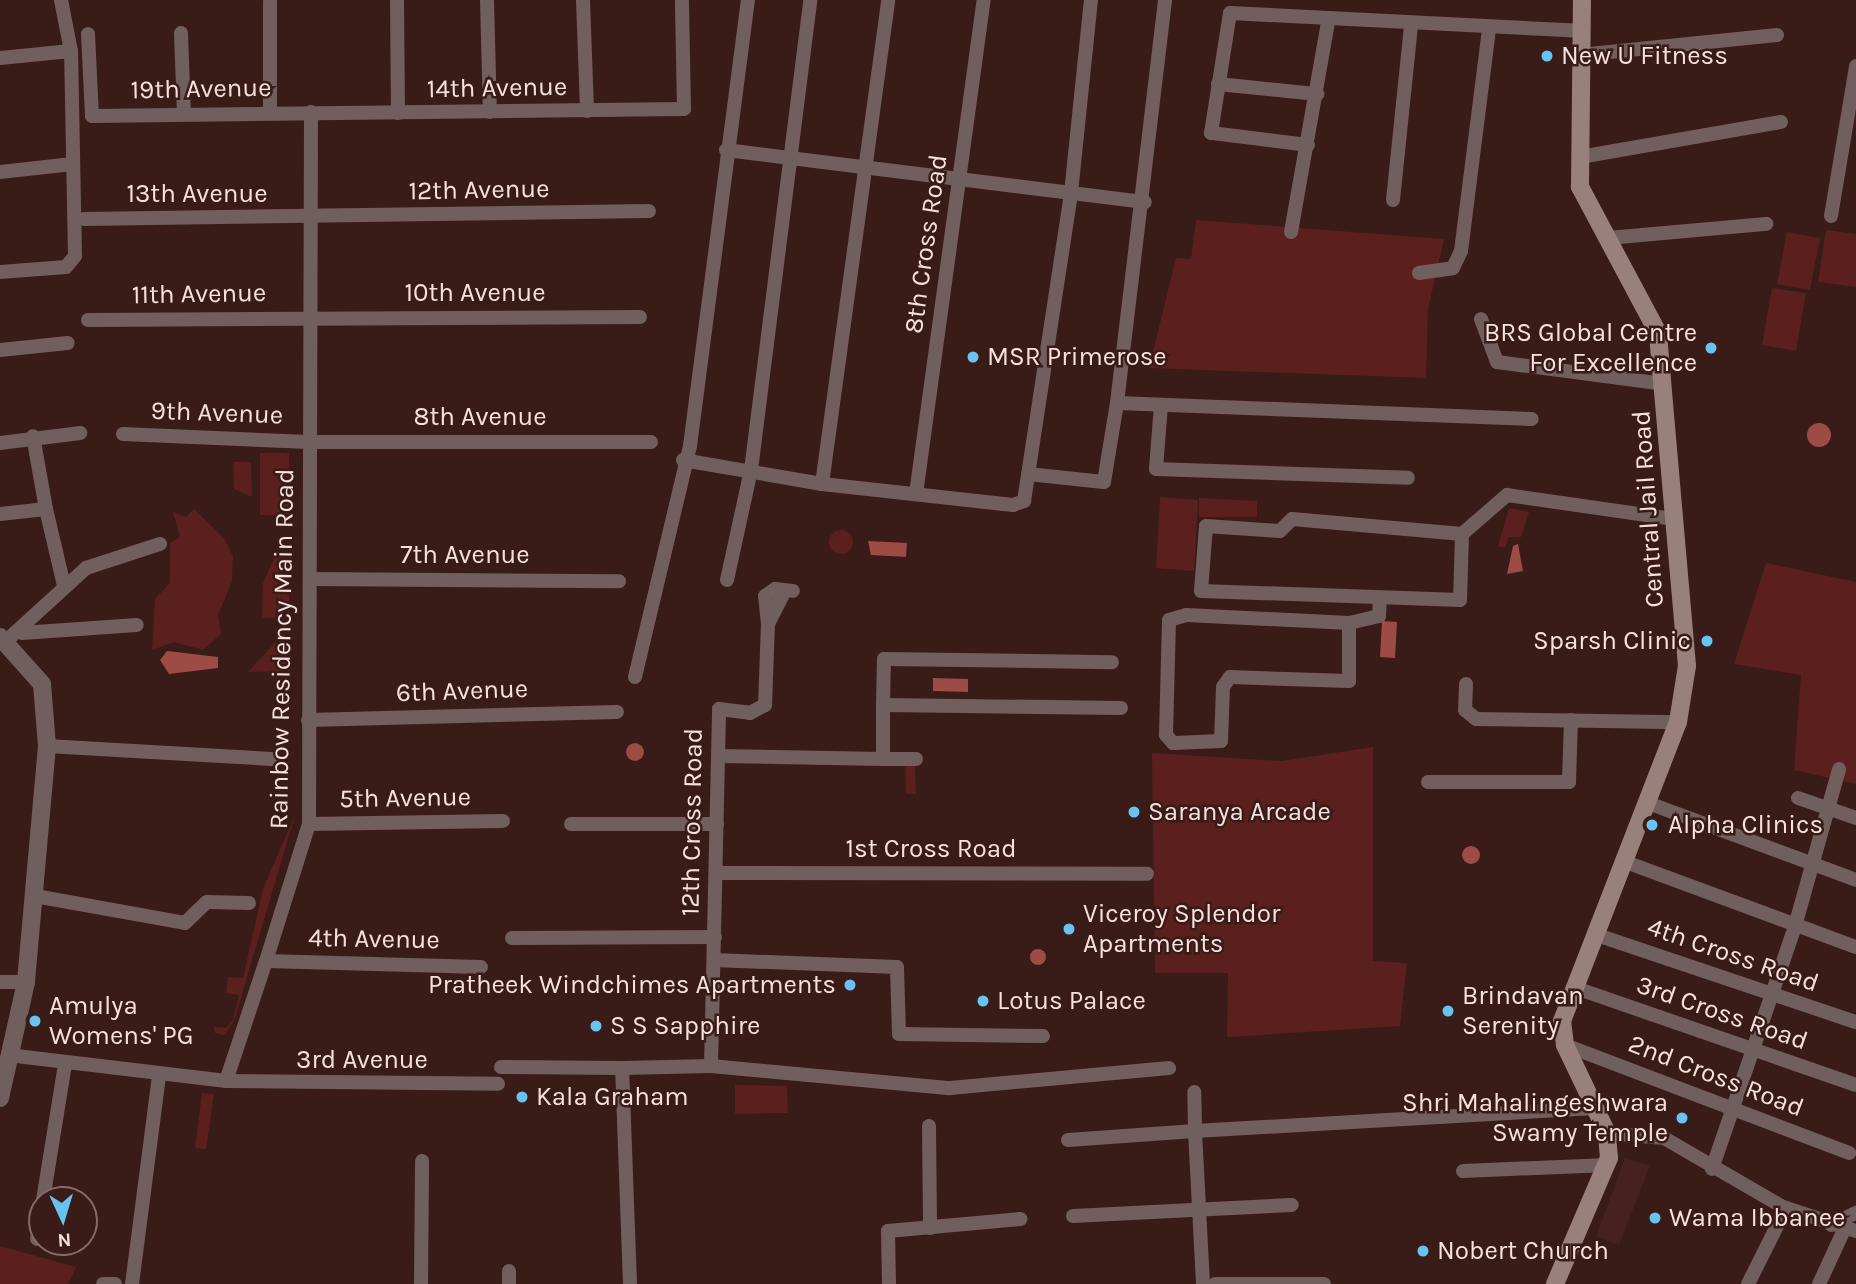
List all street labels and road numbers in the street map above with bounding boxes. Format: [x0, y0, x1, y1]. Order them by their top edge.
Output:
street label: 14th Avenue [427, 71, 567, 105]
street label: 19th Avenue [130, 72, 272, 106]
street label: 8th Cross Road [898, 152, 954, 336]
street label: 12th Avenue [408, 173, 550, 207]
street label: 13th Avenue [126, 178, 268, 210]
street label: 11th Avenue [132, 277, 266, 311]
street label: 10th Avenue [404, 277, 546, 309]
street label: 9th Avenue [150, 395, 284, 431]
street label: 8th Avenue [413, 401, 547, 433]
street label: Central Jail Road [1626, 409, 1670, 609]
street label: Rainbow Residency Main Road [263, 468, 301, 830]
street label: 7th Avenue [400, 539, 530, 571]
street label: 6th Avenue [395, 673, 529, 709]
street label: 12th Cross Road [675, 728, 709, 916]
street label: 5th Avenue [339, 781, 471, 815]
street label: 1st Cross Road [845, 833, 1017, 865]
street label: 4th Cross Road [1643, 911, 1823, 999]
street label: 4th Avenue [308, 922, 440, 956]
street label: 3rd Cross Road [1632, 969, 1812, 1057]
street label: 2nd Cross Road [1624, 1028, 1808, 1124]
street label: 3rd Avenue [296, 1044, 428, 1076]

